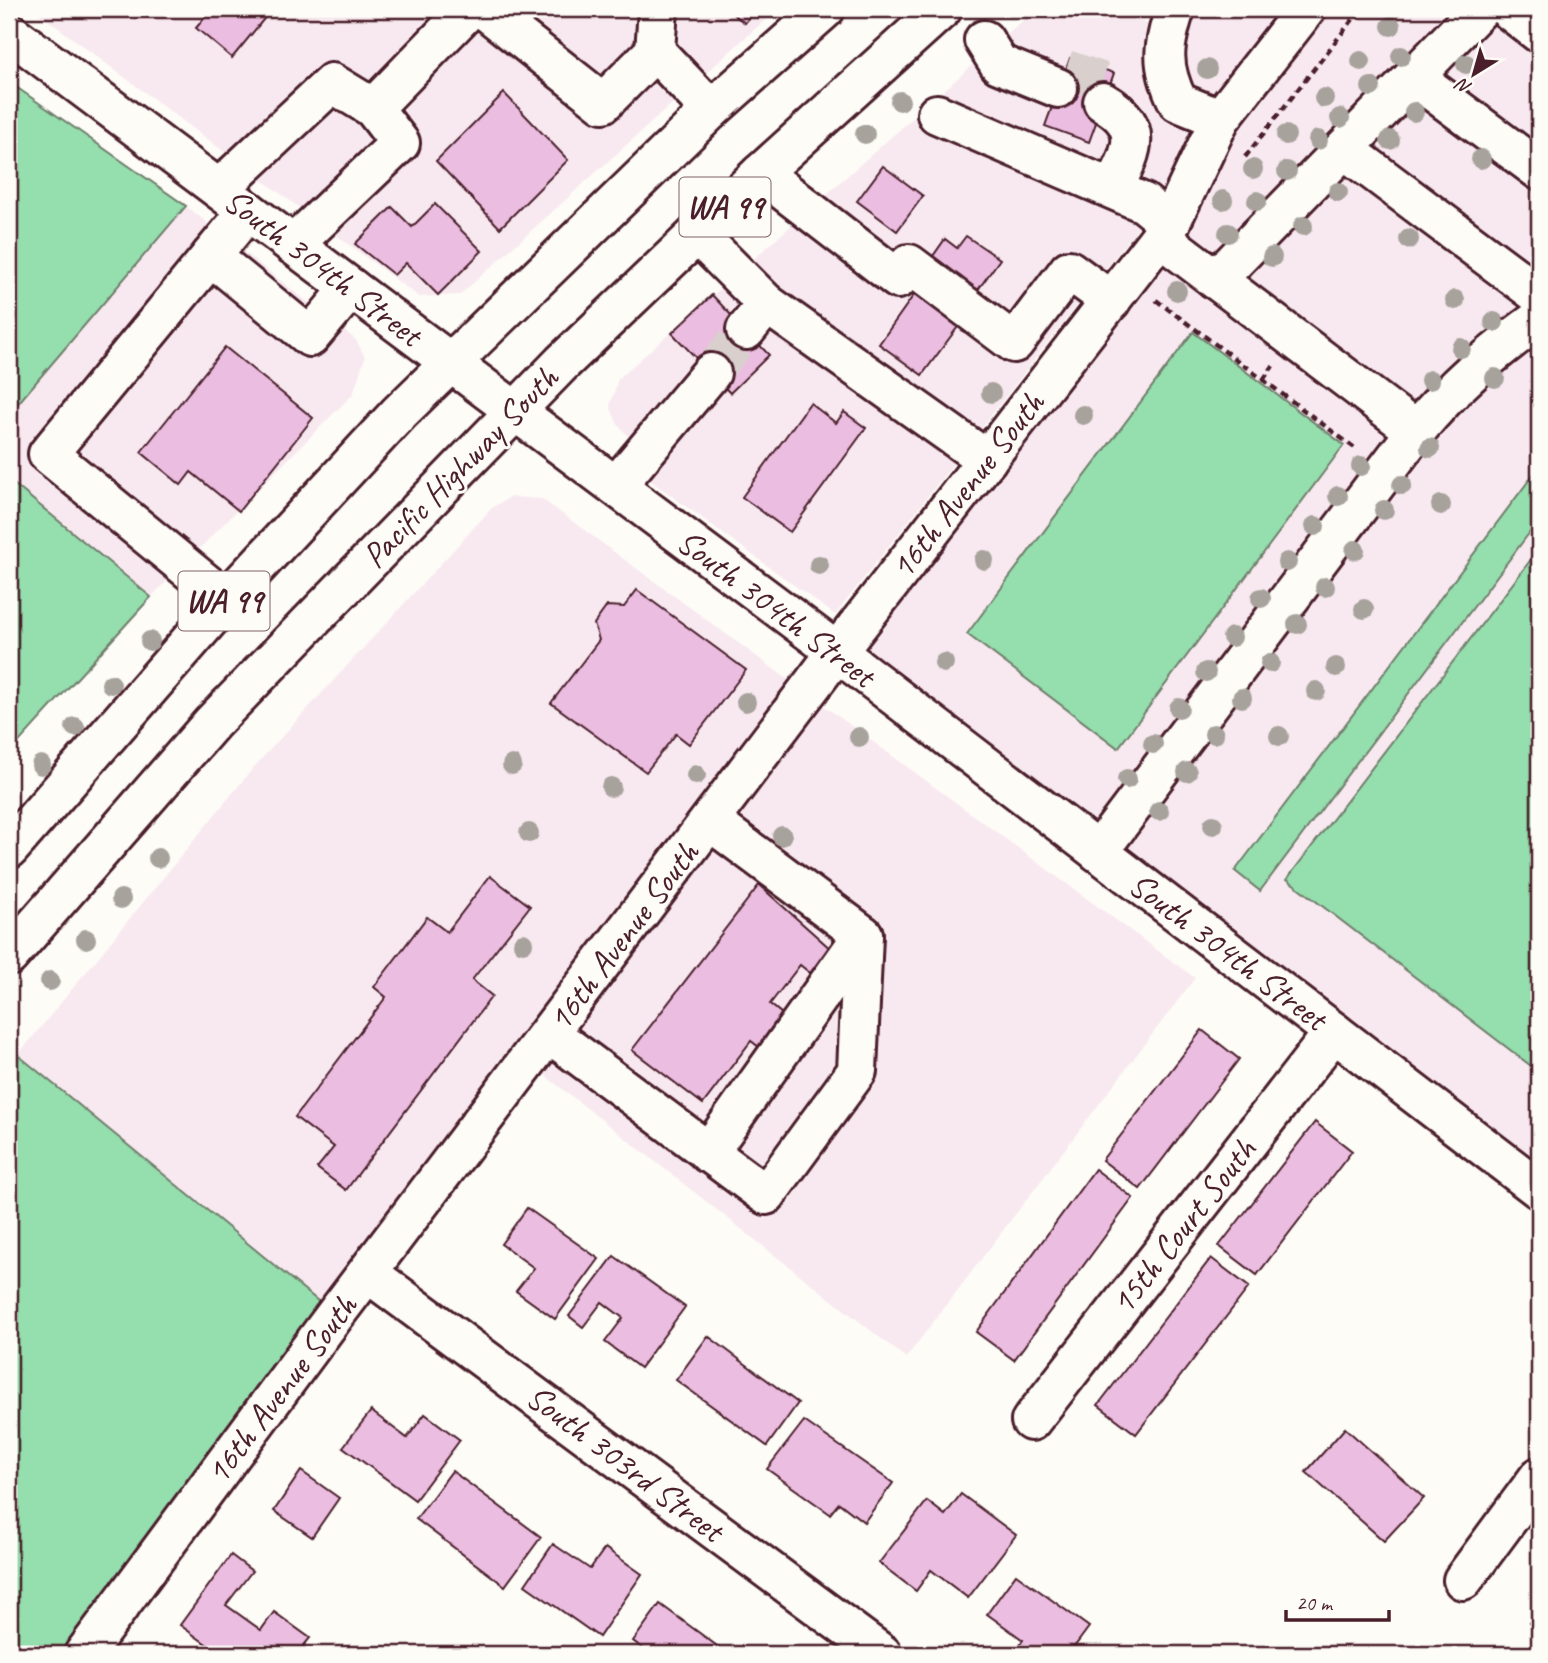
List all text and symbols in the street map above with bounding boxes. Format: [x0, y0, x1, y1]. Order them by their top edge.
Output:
north arrow [1440, 38, 1510, 108]
text: N [1450, 72, 1476, 100]
street label: South 304th Street [215, 178, 434, 358]
road number: WA 99 [680, 178, 770, 236]
street label: Pacific Highway South [352, 355, 569, 578]
street label: 16th Avenue South [880, 380, 1056, 588]
street label: South 304th Street [668, 519, 887, 699]
road number: WA 99 [178, 572, 270, 630]
street label: 16th Avenue South [537, 831, 710, 1040]
street label: South 304th Street [1120, 862, 1339, 1042]
street label: 15th Court South [1100, 1128, 1267, 1323]
street label: 16th Avenue South [195, 1284, 368, 1493]
street label: South 303rd Street [517, 1374, 735, 1554]
scale bar [1286, 1579, 1389, 1623]
text: 20 m [1296, 1590, 1334, 1616]

